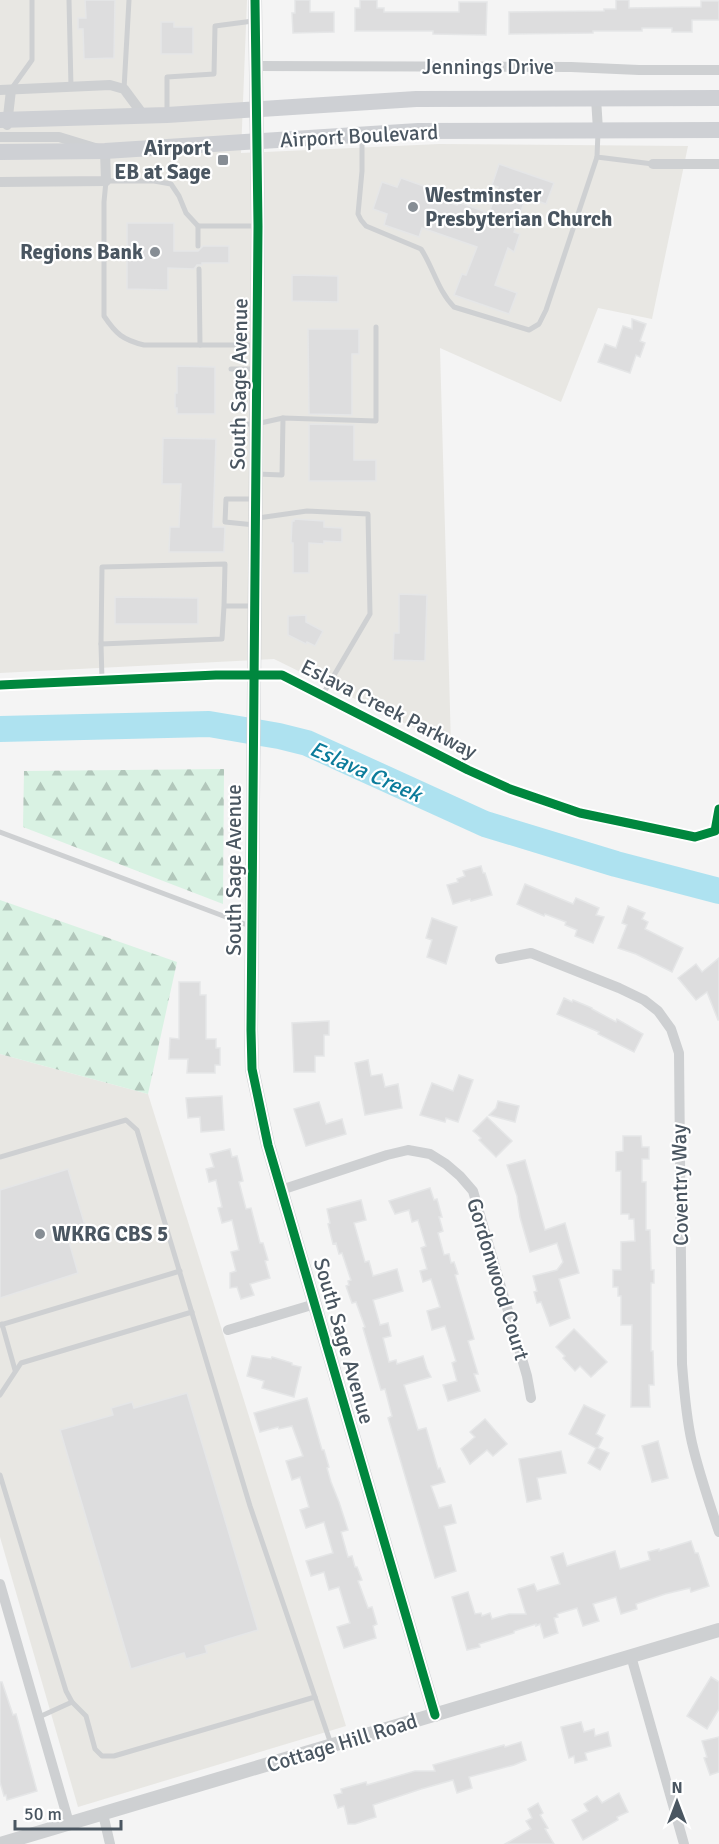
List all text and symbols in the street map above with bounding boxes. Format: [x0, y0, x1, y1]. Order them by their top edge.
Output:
street label: Jennings Drive [422, 54, 554, 80]
street label: Airport Boulevard [279, 119, 439, 153]
place label: Airport EB at Sage [114, 135, 211, 185]
marker: Airport EB at Sage [216, 153, 230, 167]
place label: Westminster Presbyterian Church [425, 182, 612, 232]
marker: Westminster Presbyterian Church [406, 200, 420, 214]
place label: Regions Bank [20, 239, 143, 265]
marker: Regions Bank [148, 245, 162, 259]
street label: South Sage Avenue [225, 298, 253, 470]
street label: Eslava Creek Parkway [297, 653, 482, 765]
water label: Eslava Creek [306, 735, 428, 809]
street label: South Sage Avenue [221, 784, 247, 956]
street label: Coventry Way [666, 1124, 694, 1246]
street label: Gordonwood Court [461, 1195, 535, 1363]
place label: WKRG CBS 5 [52, 1221, 168, 1247]
marker: WKRG CBS 5 [33, 1227, 47, 1241]
street label: South Sage Avenue [308, 1255, 380, 1427]
street label: Cottage Hill Road [263, 1708, 421, 1778]
north arrow [647, 1772, 707, 1832]
text: N [671, 1778, 683, 1798]
scale bar [15, 1793, 122, 1831]
text: 50 m [24, 1803, 62, 1825]

